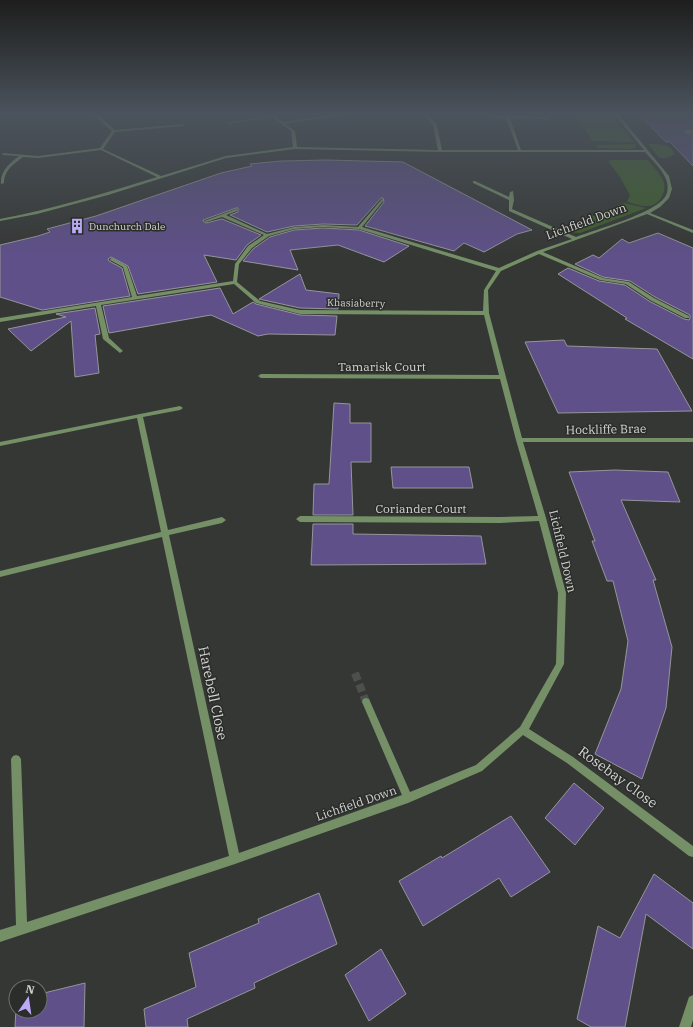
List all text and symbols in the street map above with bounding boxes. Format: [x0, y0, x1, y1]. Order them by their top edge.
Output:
street label: Lichfield Down [544, 199, 629, 242]
building icon: Dunchurch Dale [68, 217, 86, 235]
place label: Dunchurch Dale [89, 220, 165, 233]
street label: Khasiaberry [327, 296, 386, 310]
street label: Tamarisk Court [338, 359, 426, 374]
street label: Hockliffe Brae [566, 421, 646, 437]
street label: Coriander Court [375, 501, 467, 516]
street label: Lichfield Down [546, 508, 580, 594]
street label: Harebell Close [194, 644, 232, 742]
street label: Rosebay Close [575, 742, 661, 812]
street label: Lichfield Down [314, 782, 399, 824]
north arrow [8, 979, 48, 1019]
text: N [24, 981, 36, 997]

